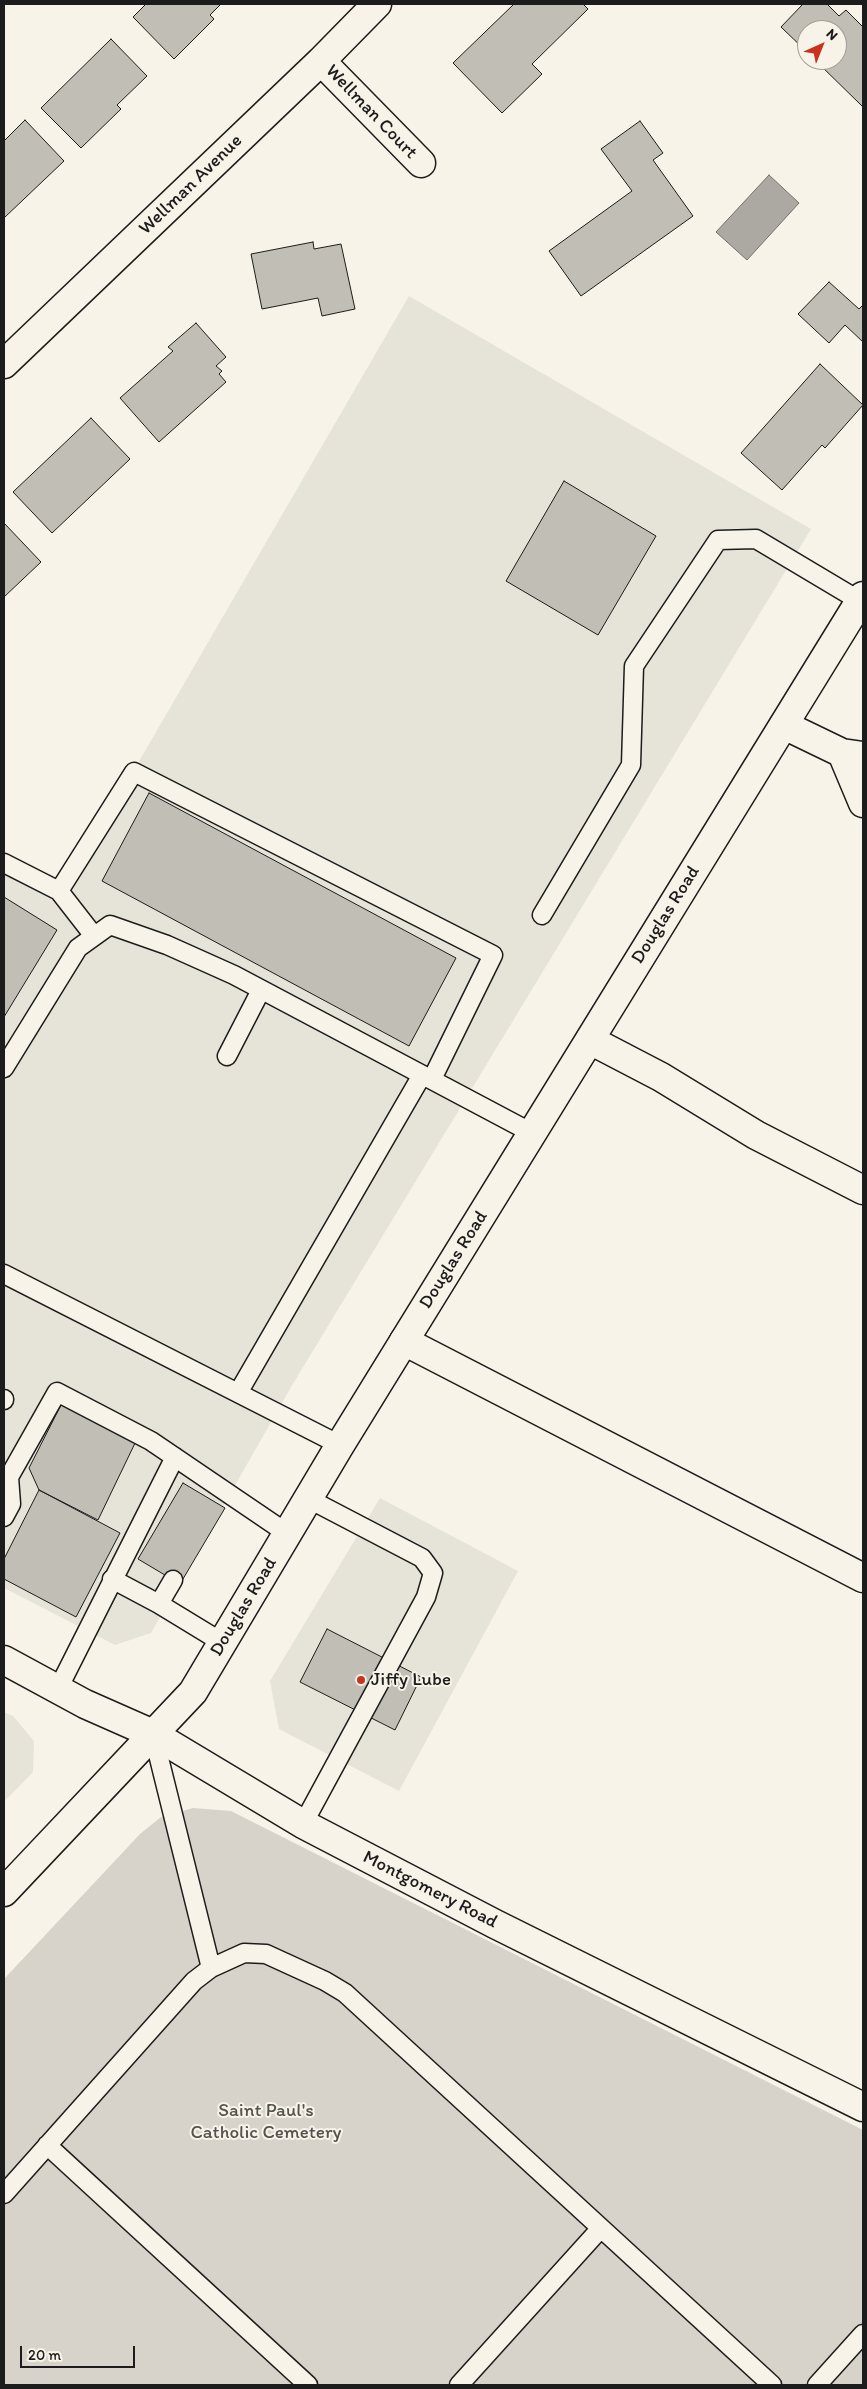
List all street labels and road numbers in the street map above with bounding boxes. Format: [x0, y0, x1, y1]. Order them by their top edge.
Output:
street label: Wellman Court [320, 60, 422, 164]
street label: Wellman Avenue [134, 130, 248, 240]
street label: Douglas Road [627, 862, 705, 968]
street label: Douglas Road [415, 1207, 493, 1313]
street label: Douglas Road [206, 1553, 282, 1661]
street label: Montgomery Road [359, 1846, 501, 1934]

